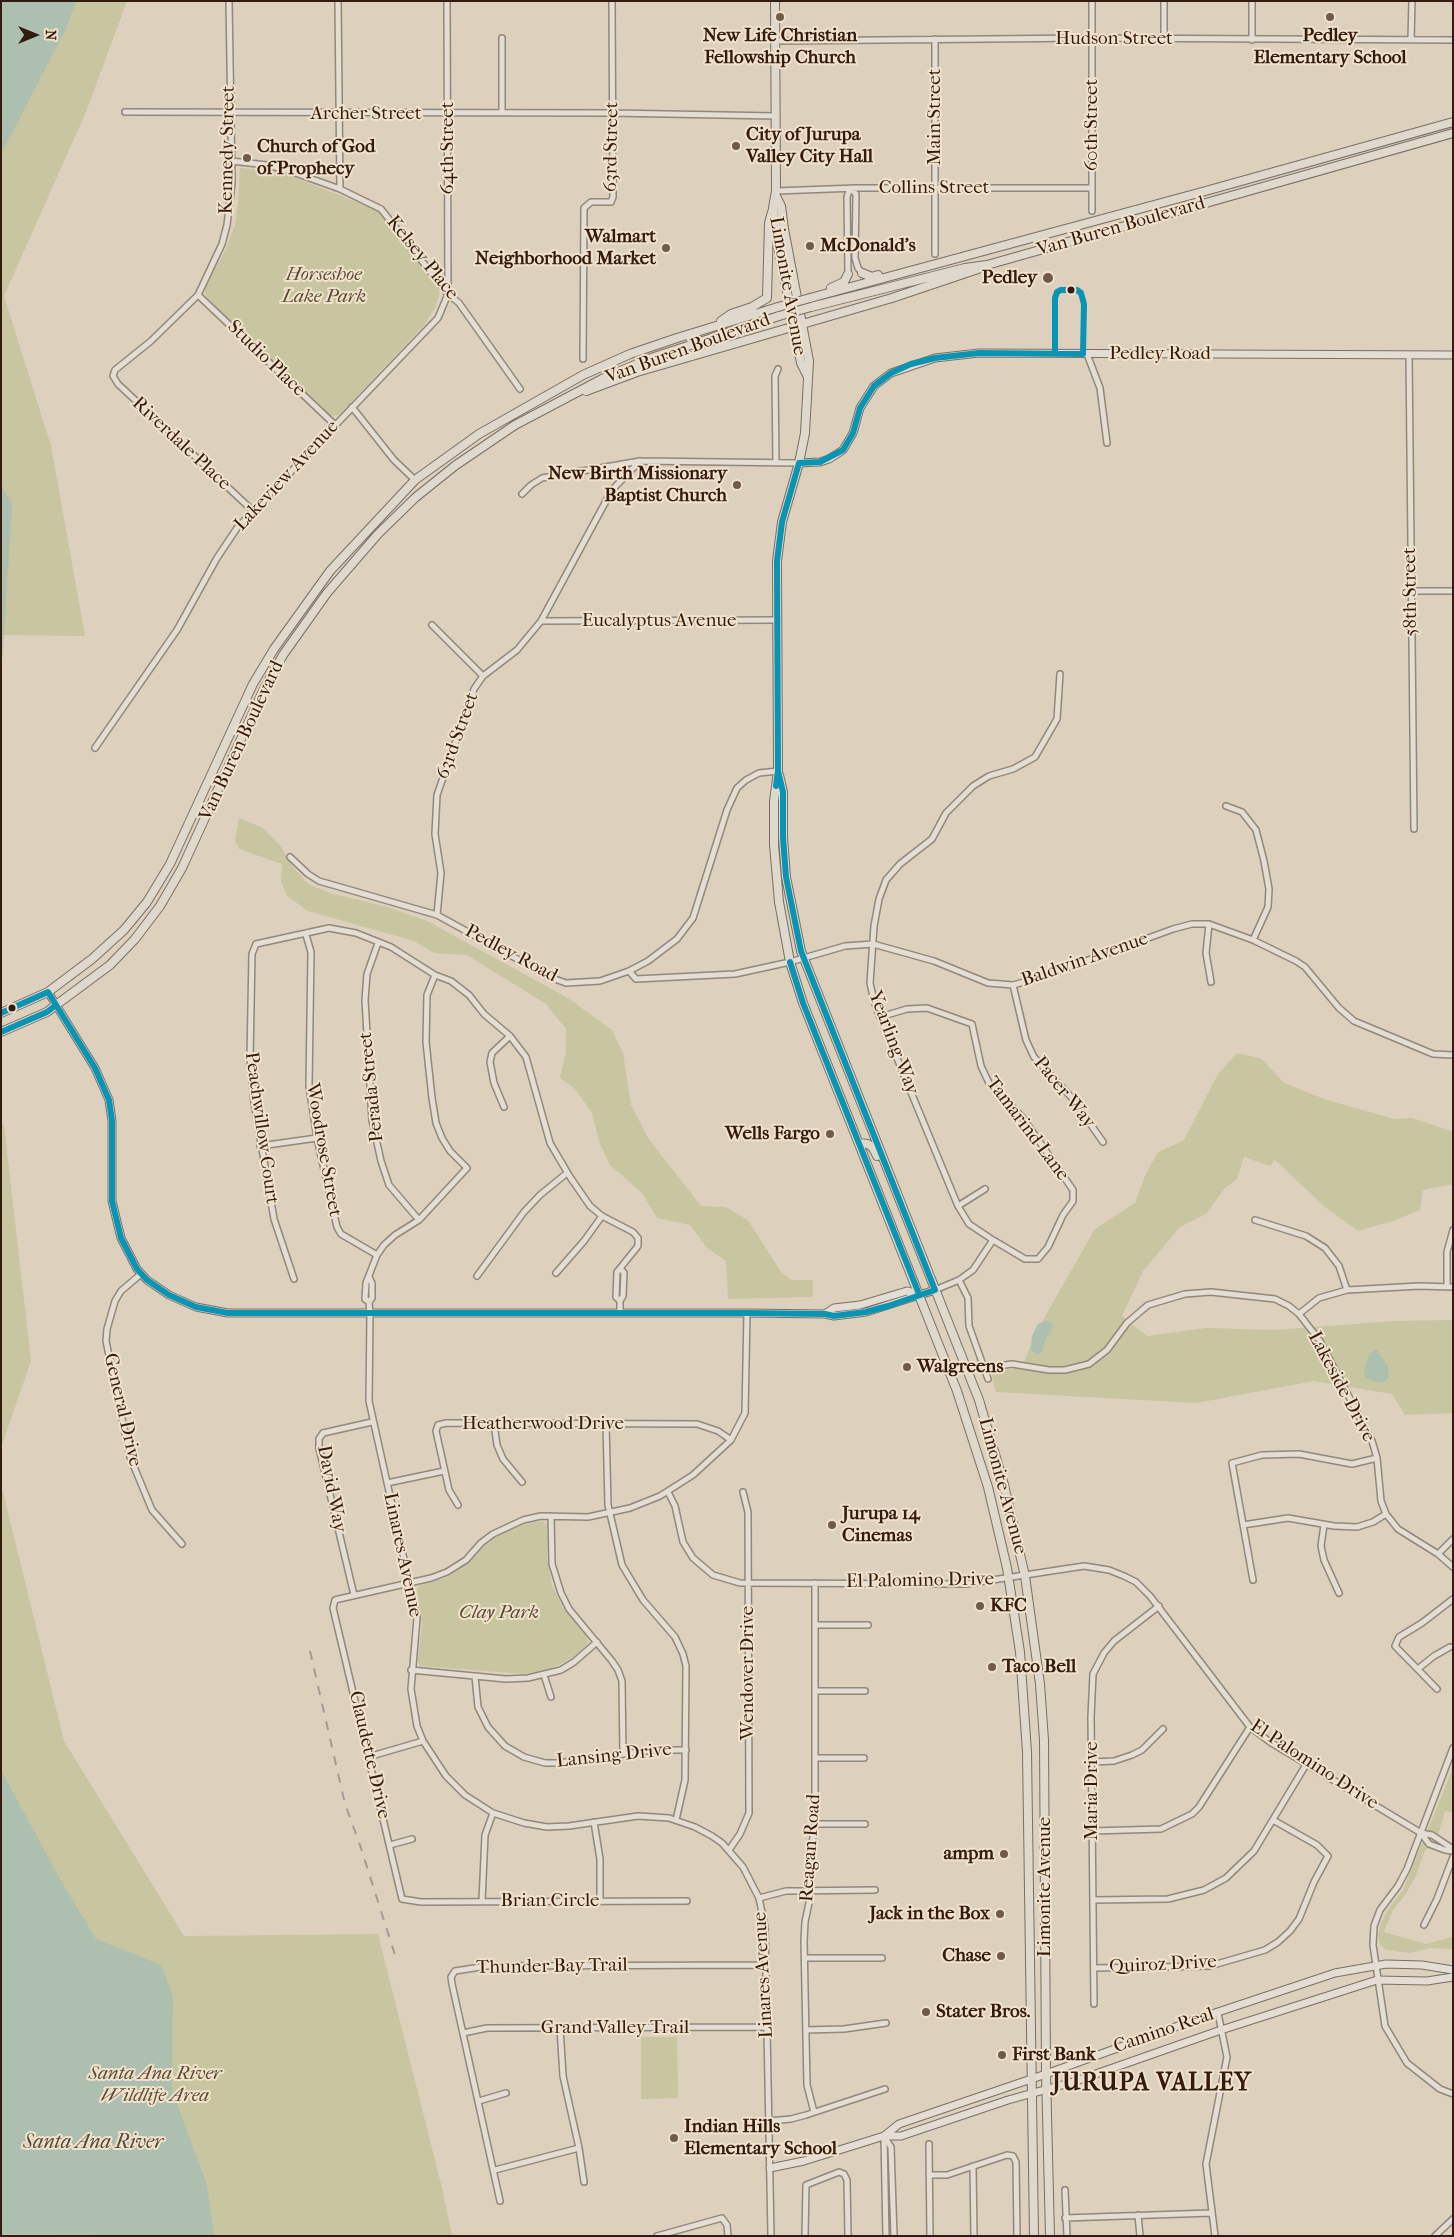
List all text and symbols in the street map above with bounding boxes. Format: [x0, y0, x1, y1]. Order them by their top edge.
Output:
north arrow [10, 10, 60, 60]
marker: New Life Christian Fellowship Church [774, 11, 786, 23]
marker: Pedley Elementary School [1324, 11, 1336, 23]
place label: New Life Christian Fellowship Church [703, 25, 857, 69]
place label: Pedley Elementary School [1253, 25, 1407, 69]
street label: Hudson Street [1055, 28, 1173, 50]
text: N [42, 30, 59, 40]
street label: Main Street [924, 68, 946, 166]
street label: 60th Street [1081, 79, 1103, 171]
street label: Kennedy Street [215, 85, 241, 215]
street label: 64th Street [437, 101, 459, 195]
street label: 63rd Street [600, 102, 624, 192]
street label: Archer Street [311, 103, 421, 125]
place label: City of Jurupa Valley City Hall [746, 124, 873, 168]
place label: Church of God of Prophecy [257, 136, 375, 180]
marker: City of Jurupa Valley City Hall [730, 140, 742, 152]
marker: Church of God of Prophecy [241, 152, 253, 164]
street label: Collins Street [879, 177, 989, 199]
street label: Van Buren Boulevard [1034, 192, 1208, 262]
street label: Kelsey Place [381, 211, 463, 305]
street label: Limonite Avenue [764, 215, 810, 357]
place label: Walmart Neighborhood Market [475, 226, 656, 270]
place label: McDonald's [820, 235, 916, 257]
marker: McDonald's [804, 240, 816, 252]
marker: Walmart Neighborhood Market [660, 242, 672, 254]
park label: Horseshoe Lake Park [282, 264, 366, 308]
place label: Pedley [982, 267, 1037, 289]
marker: Pedley [1041, 271, 1055, 285]
unlabelled marker [1066, 285, 1076, 295]
street label: Van Buren Boulevard [602, 309, 774, 389]
street label: Studio Place [222, 316, 310, 402]
street label: Pedley Road [1109, 343, 1211, 365]
street label: Riverdale Place [127, 393, 235, 495]
street label: Lakeview Avenue [230, 416, 344, 536]
place label: New Birth Missionary Baptist Church [548, 463, 727, 507]
marker: New Birth Missionary Baptist Church [731, 479, 743, 491]
street label: 58th Street [1399, 547, 1423, 637]
street label: Eucalyptus Avenue [582, 610, 736, 632]
street label: Van Buren Boulevard [195, 657, 289, 825]
street label: 63rd Street [432, 690, 484, 782]
street label: Pedley Road [461, 920, 561, 988]
street label: Baldwin Avenue [1019, 928, 1151, 992]
street label: Yearling Way [863, 988, 923, 1098]
unlabelled marker [7, 1003, 17, 1013]
street label: Perada Street [355, 1031, 389, 1143]
street label: Peachwillow Court [239, 1050, 283, 1206]
street label: Pacer Way [1028, 1052, 1100, 1134]
street label: Tamarind Lane [981, 1073, 1073, 1185]
street label: Woodrose Street [300, 1081, 346, 1219]
place label: Wells Fargo [725, 1123, 820, 1145]
marker: Wells Fargo [824, 1128, 836, 1140]
street label: Lakeside Drive [1302, 1328, 1380, 1446]
street label: General Drive [98, 1351, 146, 1469]
place label: Walgreens [917, 1356, 1003, 1378]
marker: Walgreens [901, 1361, 913, 1373]
street label: Heatherwood Drive [462, 1413, 624, 1435]
street label: Limonite Avenue [973, 1415, 1031, 1557]
street label: David Way [311, 1443, 351, 1535]
street label: Linares Avenue [378, 1491, 426, 1619]
place label: Jurupa 14 Cinemas [842, 1503, 920, 1547]
marker: Jurupa 14 Cinemas [826, 1519, 838, 1531]
street label: El Palomino Drive [846, 1568, 994, 1594]
place label: KFC [990, 1595, 1027, 1617]
marker: KFC [974, 1600, 986, 1612]
park label: Clay Park [459, 1602, 539, 1624]
street label: Wendover Drive [737, 1606, 759, 1740]
place label: Taco Bell [1002, 1656, 1076, 1678]
marker: Taco Bell [986, 1661, 998, 1673]
street label: Claudette Drive [343, 1689, 395, 1821]
street label: El Palomino Drive [1246, 1715, 1382, 1815]
street label: Lansing Drive [555, 1739, 673, 1773]
street label: Maria Drive [1081, 1741, 1103, 1841]
street label: Reagan Road [796, 1793, 826, 1903]
street label: Limonite Avenue [1034, 1817, 1056, 1957]
place label: ampm [943, 1843, 994, 1865]
marker: ampm [998, 1848, 1010, 1860]
street label: Brian Circle [500, 1890, 600, 1912]
place label: Jack in the Box [869, 1903, 990, 1925]
marker: Jack in the Box [994, 1908, 1006, 1920]
street label: Linares Avenue [749, 1911, 779, 2039]
place label: Chase [942, 1945, 991, 1967]
marker: Chase [995, 1950, 1007, 1962]
street label: Quiroz Drive [1109, 1951, 1217, 1979]
street label: Thunder Bay Trail [476, 1954, 628, 1980]
place label: Stater Bros. [936, 2001, 1030, 2023]
street label: Camino Real [1111, 2003, 1217, 2059]
marker: Stater Bros. [920, 2006, 932, 2018]
street label: Grand Valley Trail [541, 2017, 689, 2039]
place label: First Bank [1012, 2044, 1096, 2066]
marker: First Bank [996, 2049, 1008, 2061]
park label: Santa Ana River Wildlife Area [88, 2063, 222, 2107]
district label: JURUPA VALLEY [1050, 2070, 1254, 2098]
place label: Indian Hills Elementary School [684, 2116, 837, 2160]
water label: Santa Ana River [23, 2131, 163, 2155]
marker: Indian Hills Elementary School [668, 2132, 680, 2144]

